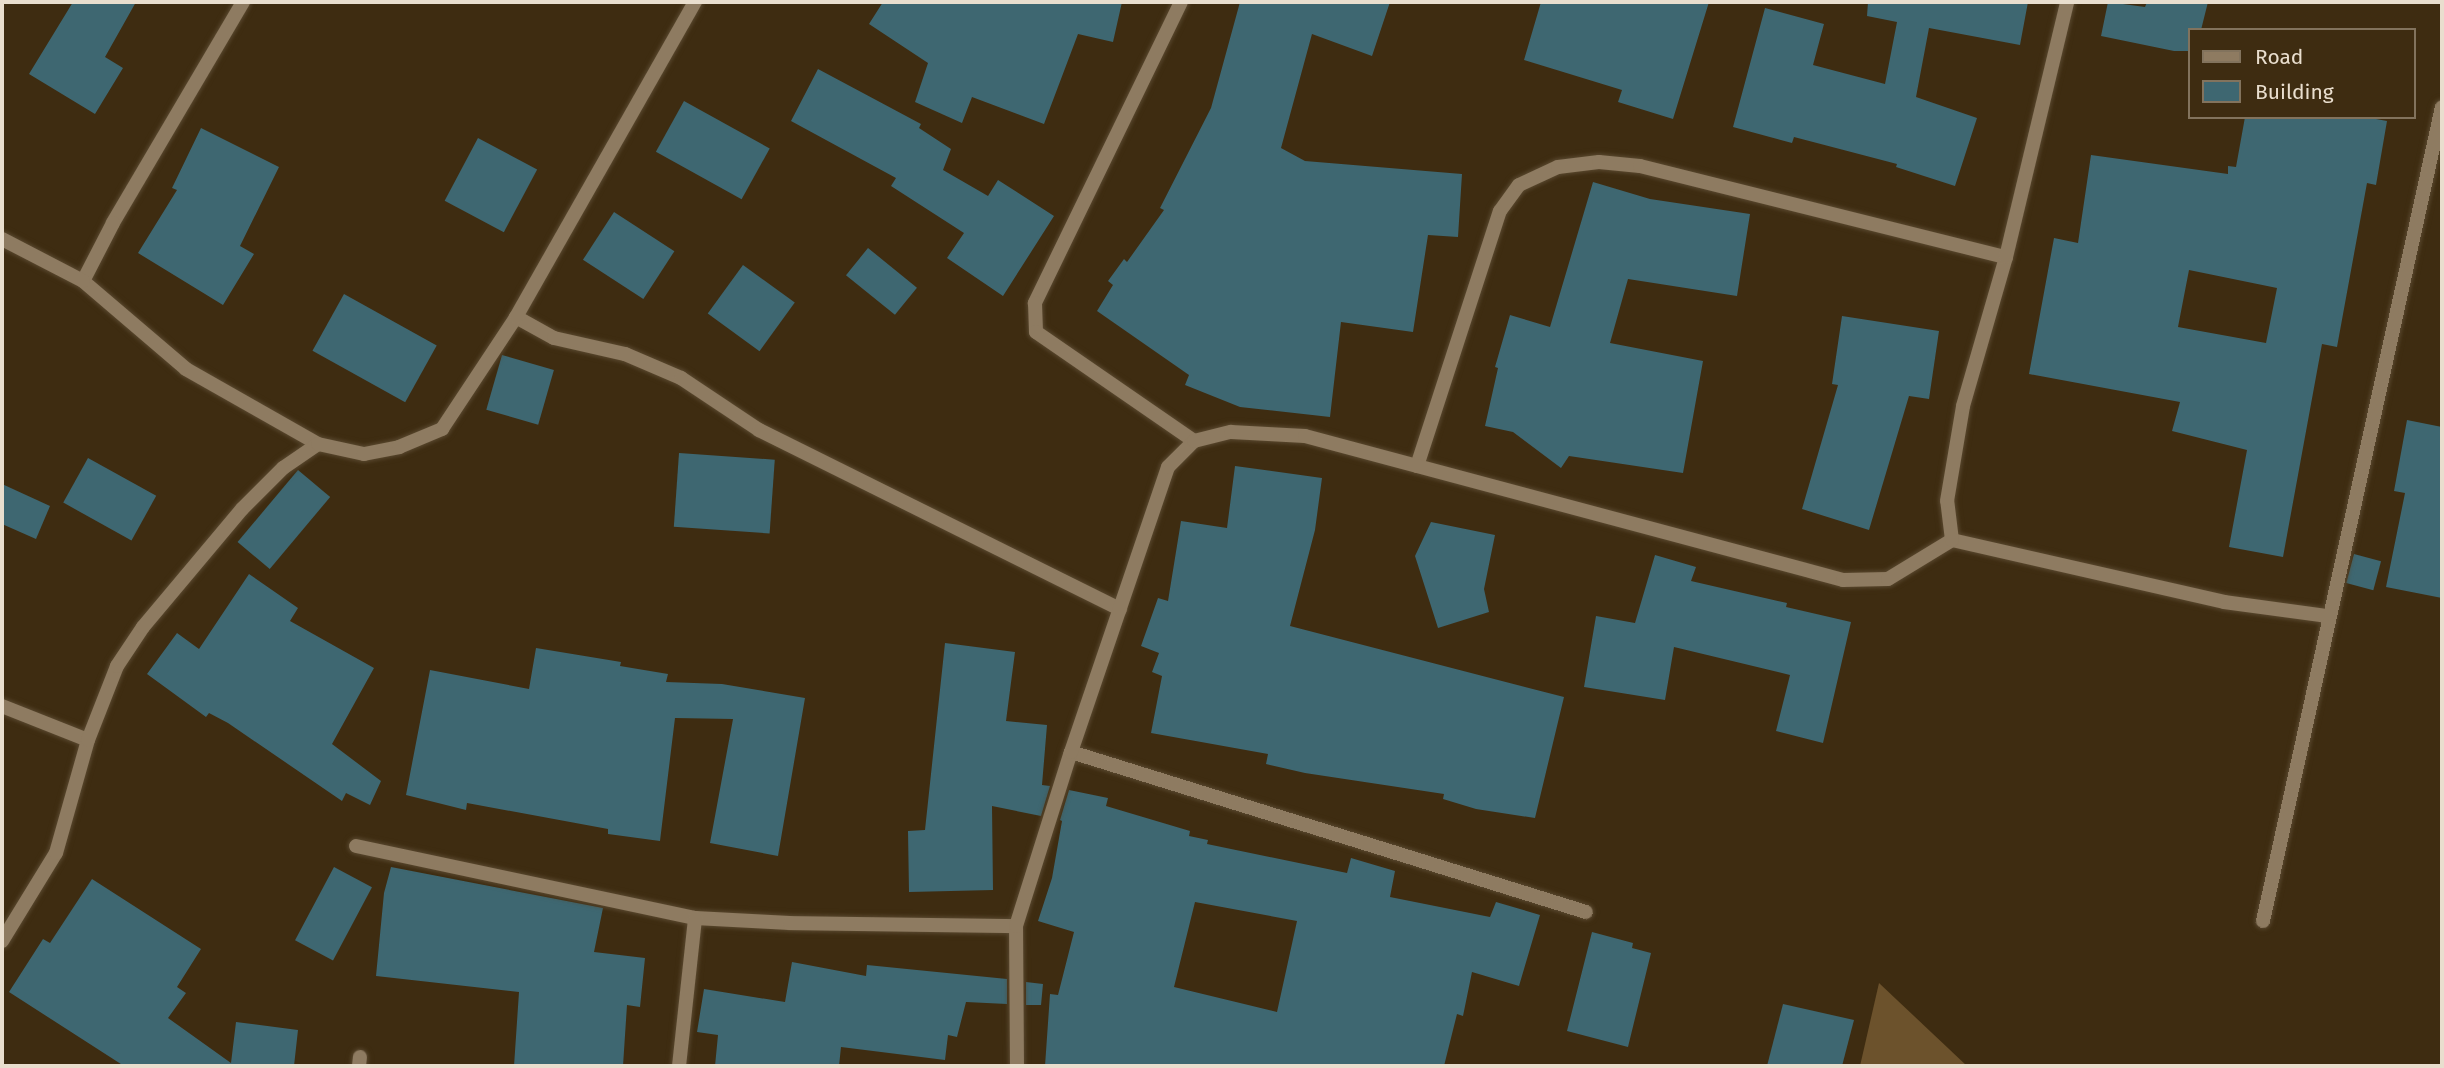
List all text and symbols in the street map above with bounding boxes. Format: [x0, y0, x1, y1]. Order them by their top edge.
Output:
legend [2188, 28, 2416, 119]
text: Road [2255, 44, 2303, 70]
text: Building [2255, 79, 2334, 105]

